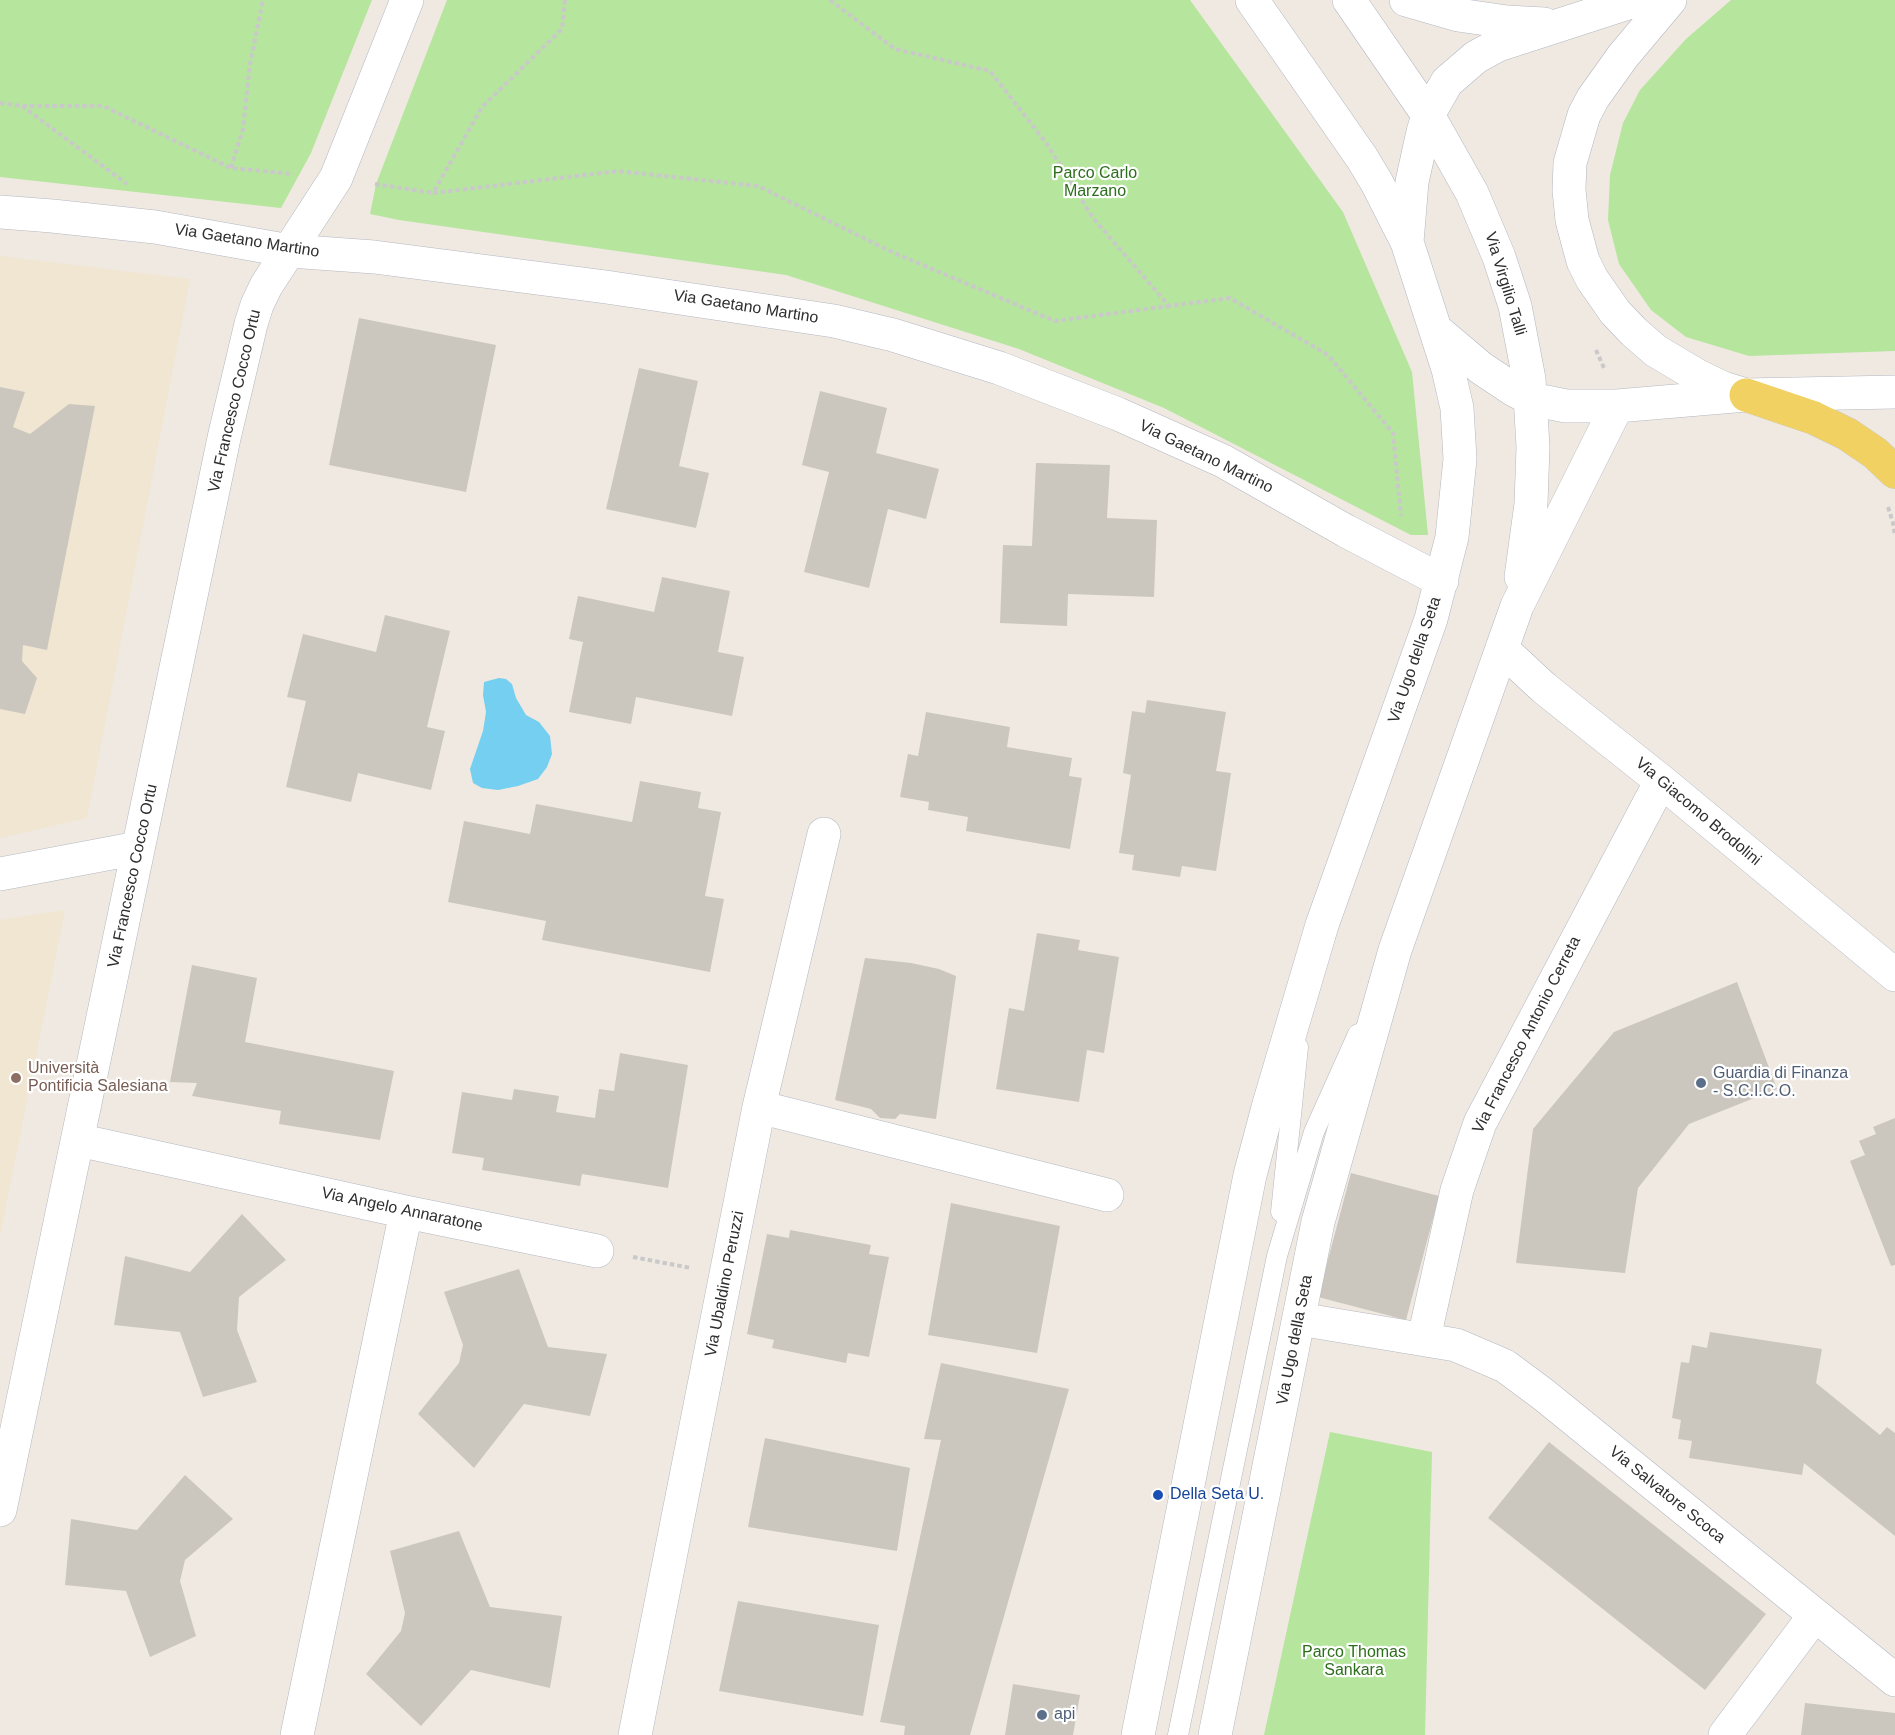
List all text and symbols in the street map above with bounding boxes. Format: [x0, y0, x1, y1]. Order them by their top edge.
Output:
park label: Parco Carlo Marzano [1053, 164, 1137, 202]
street label: Via Gaetano Martino [173, 220, 321, 262]
street label: Via Virgilio Talli [1480, 230, 1530, 338]
street label: Via Gaetano Martino [672, 286, 820, 328]
street label: Via Francesco Cocco Ortu [205, 308, 265, 494]
street label: Via Gaetano Martino [1136, 416, 1276, 498]
street label: Via Ugo della Seta [1384, 594, 1446, 726]
street label: Via Giacomo Brodolini [1631, 754, 1765, 870]
street label: Via Francesco Cocco Ortu [104, 782, 162, 970]
street label: Via Francesco Antonio Cerreta [1469, 933, 1585, 1137]
place label: Università Pontificia Salesiana [28, 1059, 168, 1097]
place label: Guardia di Finanza - S.C.I.C.O. [1713, 1064, 1848, 1102]
marker: Università Pontificia Salesiana [9, 1071, 23, 1085]
marker: Guardia di Finanza - S.C.I.C.O. [1694, 1076, 1708, 1090]
street label: Via Angelo Annaratone [320, 1184, 484, 1236]
street label: Via Ubaldino Peruzzi [701, 1209, 749, 1359]
street label: Via Ugo della Seta [1273, 1273, 1317, 1407]
street label: Via Salvatore Scoca [1605, 1442, 1729, 1548]
place label: Della Seta U. [1170, 1485, 1264, 1505]
marker: Della Seta U. [1151, 1488, 1165, 1502]
park label: Parco Thomas Sankara [1302, 1643, 1406, 1681]
place label: api [1054, 1705, 1075, 1725]
marker: api [1035, 1708, 1049, 1722]

